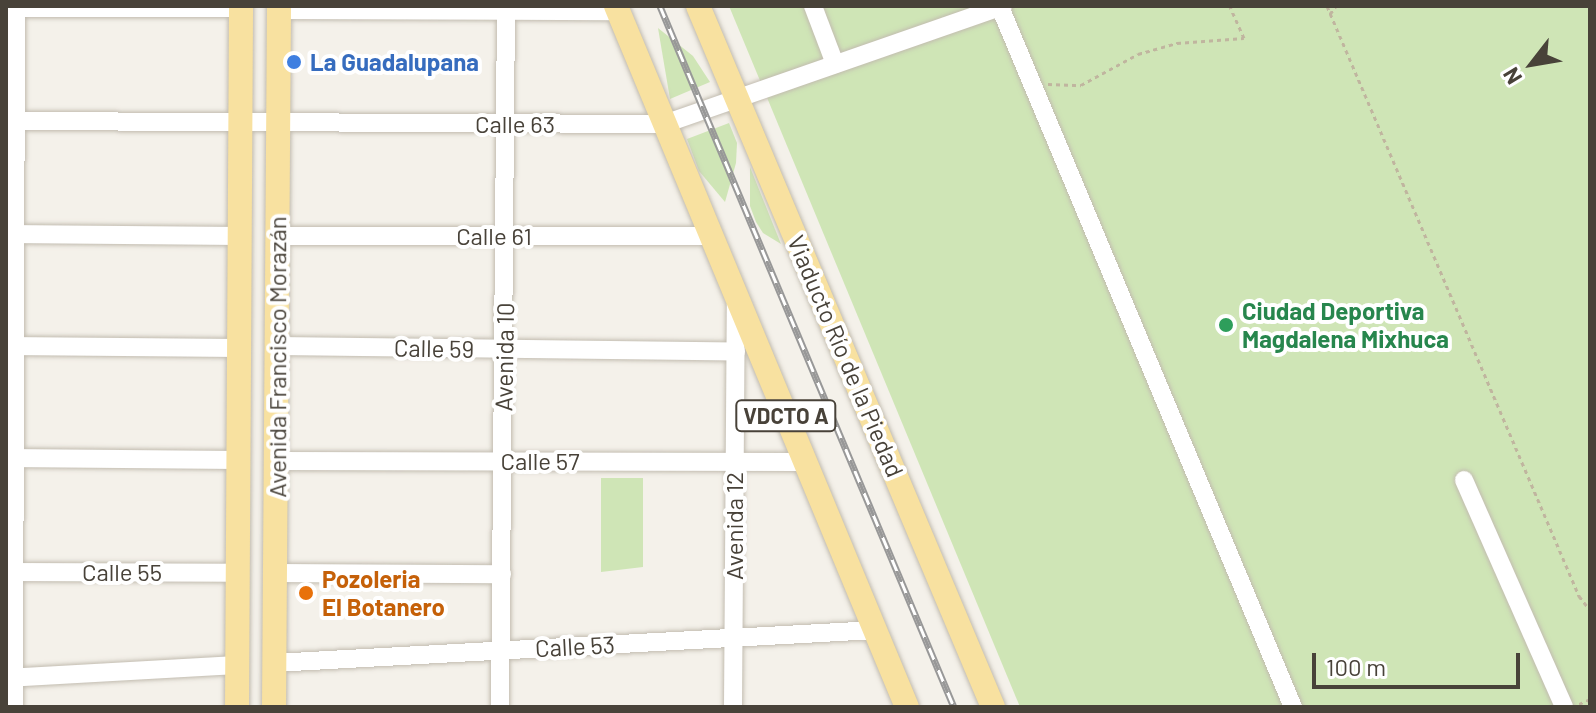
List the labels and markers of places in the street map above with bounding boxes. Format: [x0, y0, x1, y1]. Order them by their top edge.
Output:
place label: La Guadalupana [310, 48, 479, 76]
marker: La Guadalupana [285, 53, 303, 71]
place label: Ciudad Deportiva Magdalena Mixhuca [1242, 297, 1449, 353]
marker: Ciudad Deportiva Magdalena Mixhuca [1217, 316, 1235, 334]
place label: Pozoleria El Botanero [322, 565, 445, 621]
marker: Pozoleria El Botanero [297, 584, 315, 602]

